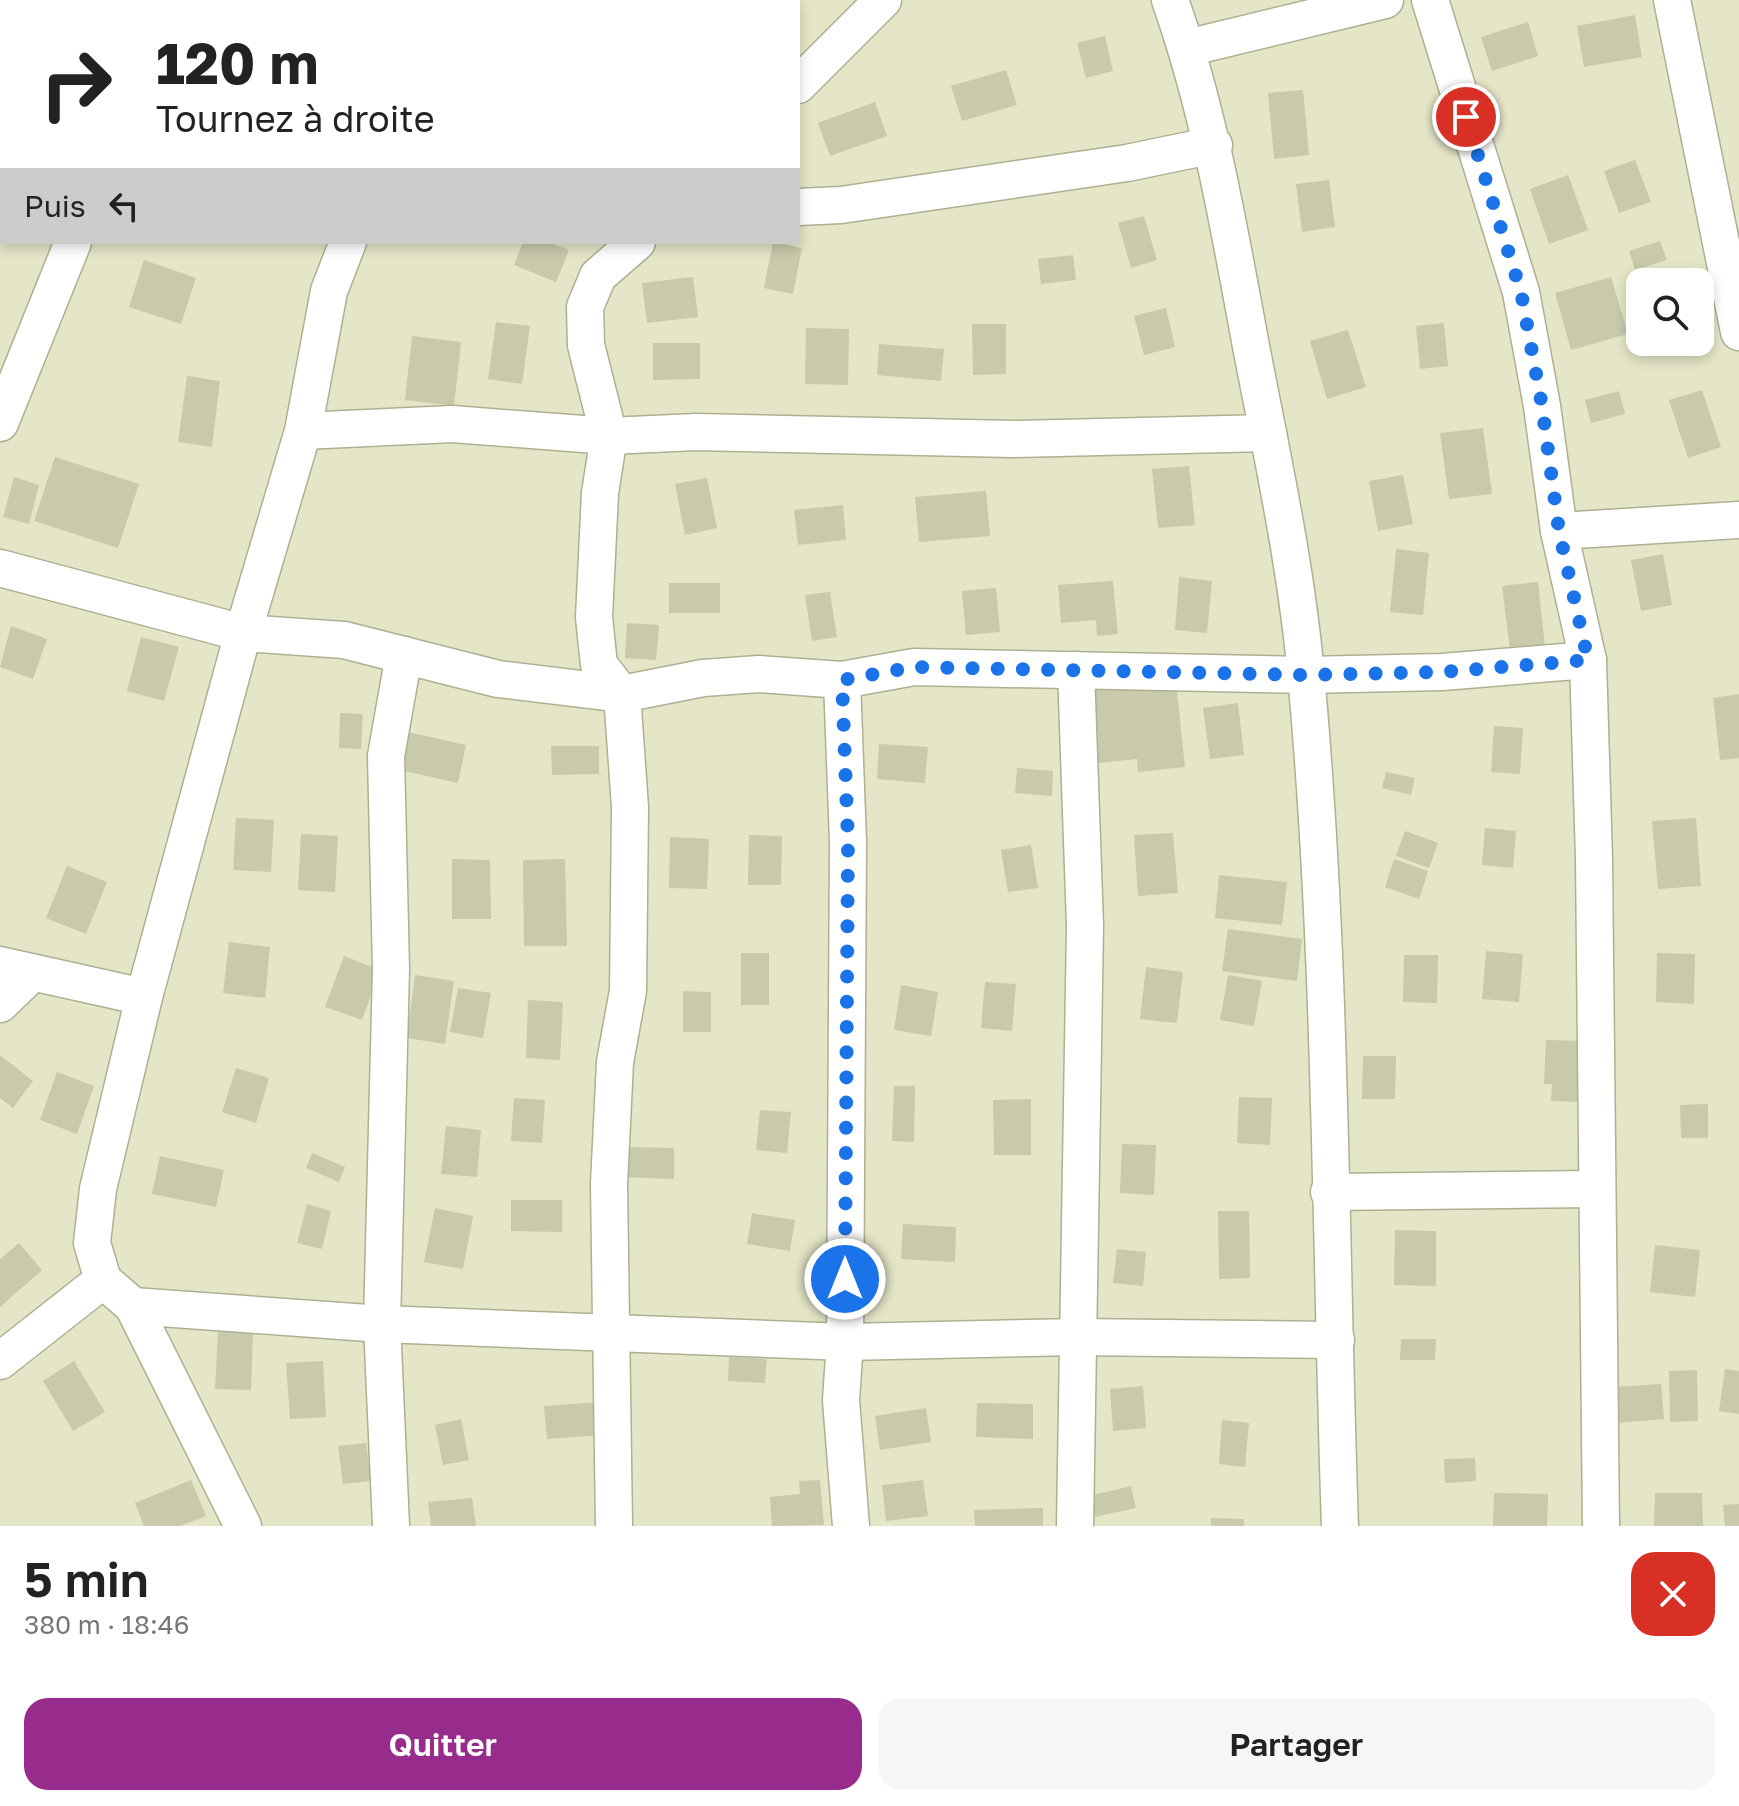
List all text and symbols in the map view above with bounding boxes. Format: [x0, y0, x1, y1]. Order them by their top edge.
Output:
text: 120 m [156, 29, 318, 96]
icon: right [24, 32, 128, 136]
pin [1432, 83, 1500, 151]
icon: arrive [1444, 95, 1488, 139]
text: Tournez à droite [156, 97, 435, 140]
icon: left [102, 184, 146, 228]
text: Puis [24, 188, 86, 224]
map controls [1626, 268, 1714, 356]
button: search [1626, 268, 1714, 356]
position arrow [803, 1237, 887, 1321]
text: 5 min [24, 1550, 149, 1608]
button: close [1631, 1552, 1715, 1636]
text: 380 m · 18:46 [24, 1609, 189, 1640]
button: Quitter [24, 1698, 862, 1790]
button: Partager [878, 1698, 1715, 1790]

